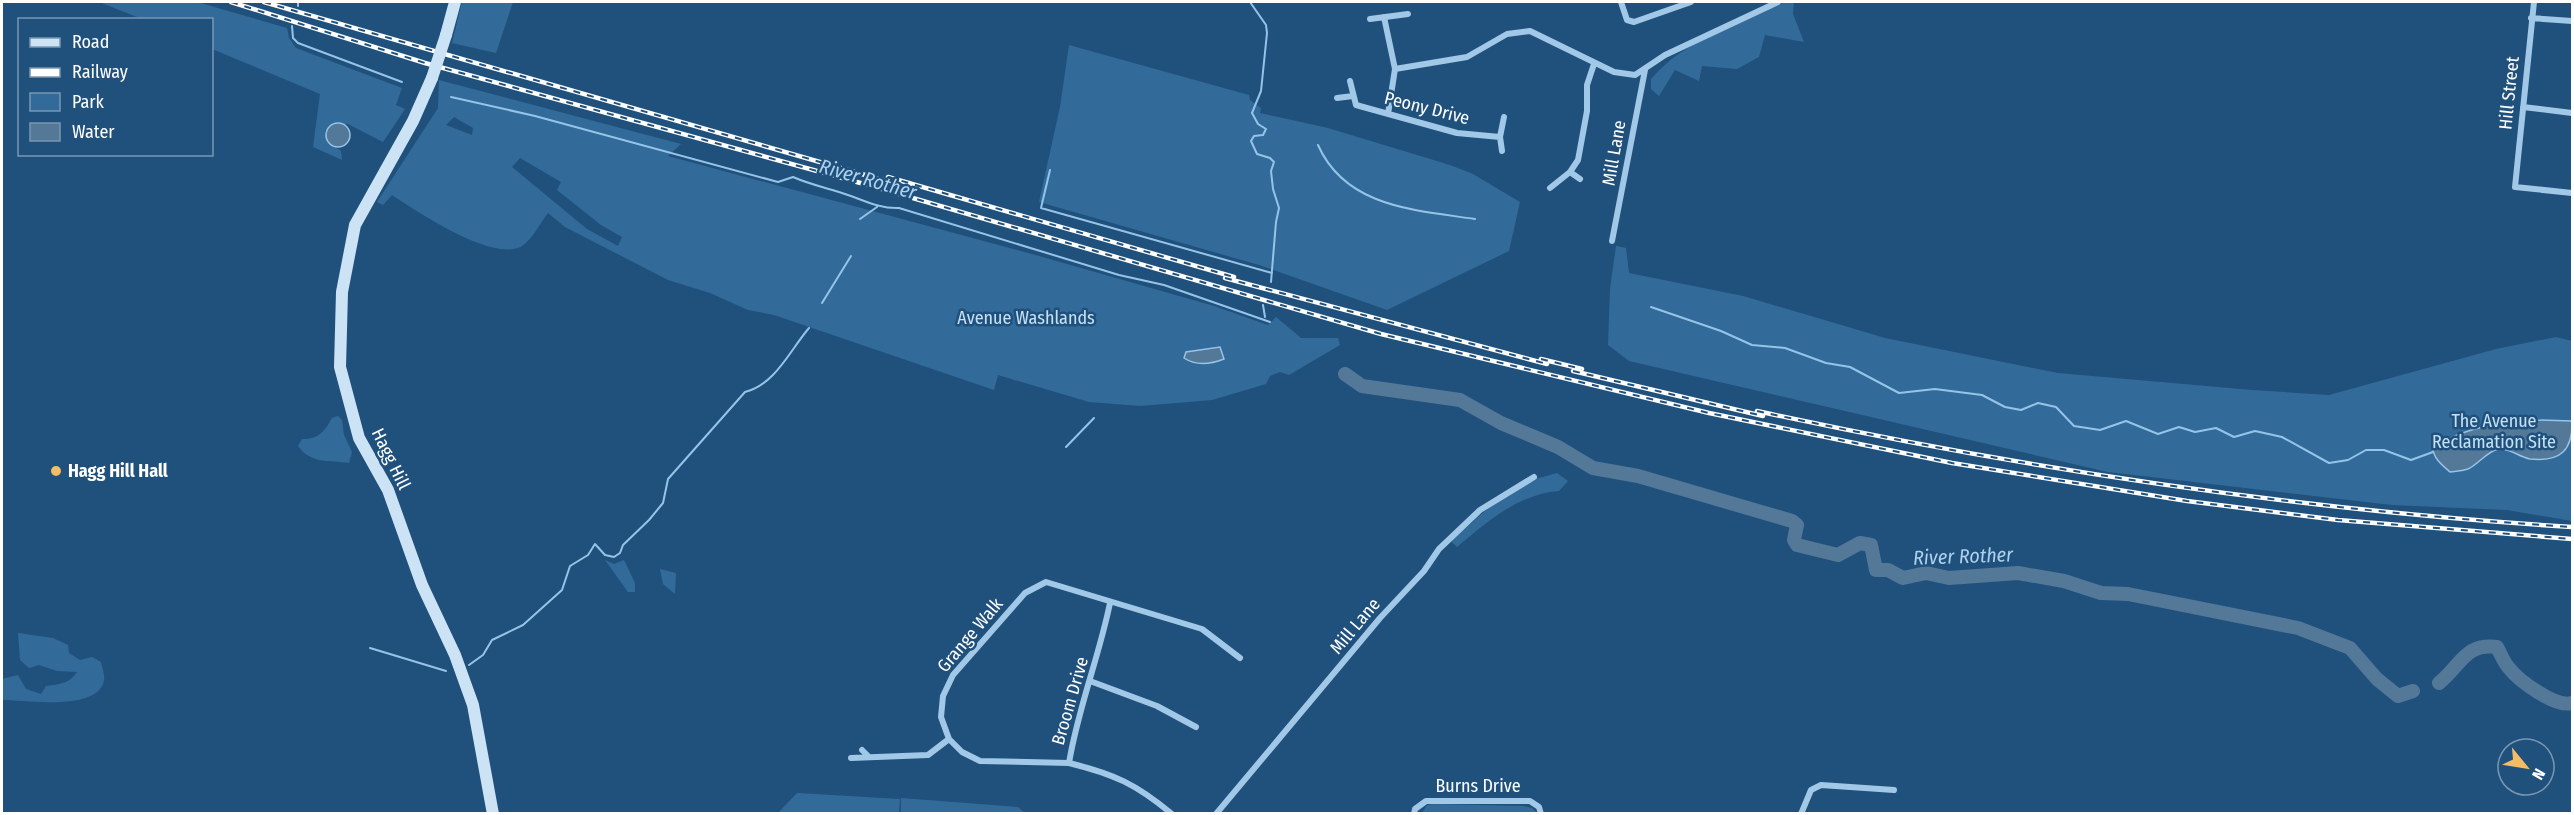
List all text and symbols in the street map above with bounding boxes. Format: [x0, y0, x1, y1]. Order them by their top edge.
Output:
legend [18, 18, 213, 156]
text: Road [72, 31, 109, 53]
street label: Hill Street [2494, 55, 2524, 131]
text: Railway [72, 61, 128, 83]
street label: Peony Drive [1382, 87, 1472, 129]
text: Park [72, 91, 105, 113]
street label: Mill Lane [1597, 118, 1631, 187]
text: Water [72, 121, 115, 143]
water label: River Rother [817, 154, 920, 205]
park label: Avenue Washlands [957, 307, 1095, 329]
park label: The Avenue Reclamation Site [2432, 410, 2556, 453]
street label: Hagg Hill [367, 425, 415, 494]
place label: Hagg Hill Hall [68, 460, 168, 482]
marker: Hagg Hill Hall [49, 464, 63, 478]
water label: River Rother [1913, 542, 2014, 570]
street label: Grange Walk [933, 593, 1008, 677]
street label: Mill Lane [1325, 594, 1385, 658]
street label: Broom Drive [1047, 654, 1093, 748]
north arrow [2496, 737, 2556, 797]
text: N [2528, 765, 2549, 783]
street label: Burns Drive [1435, 775, 1521, 797]

